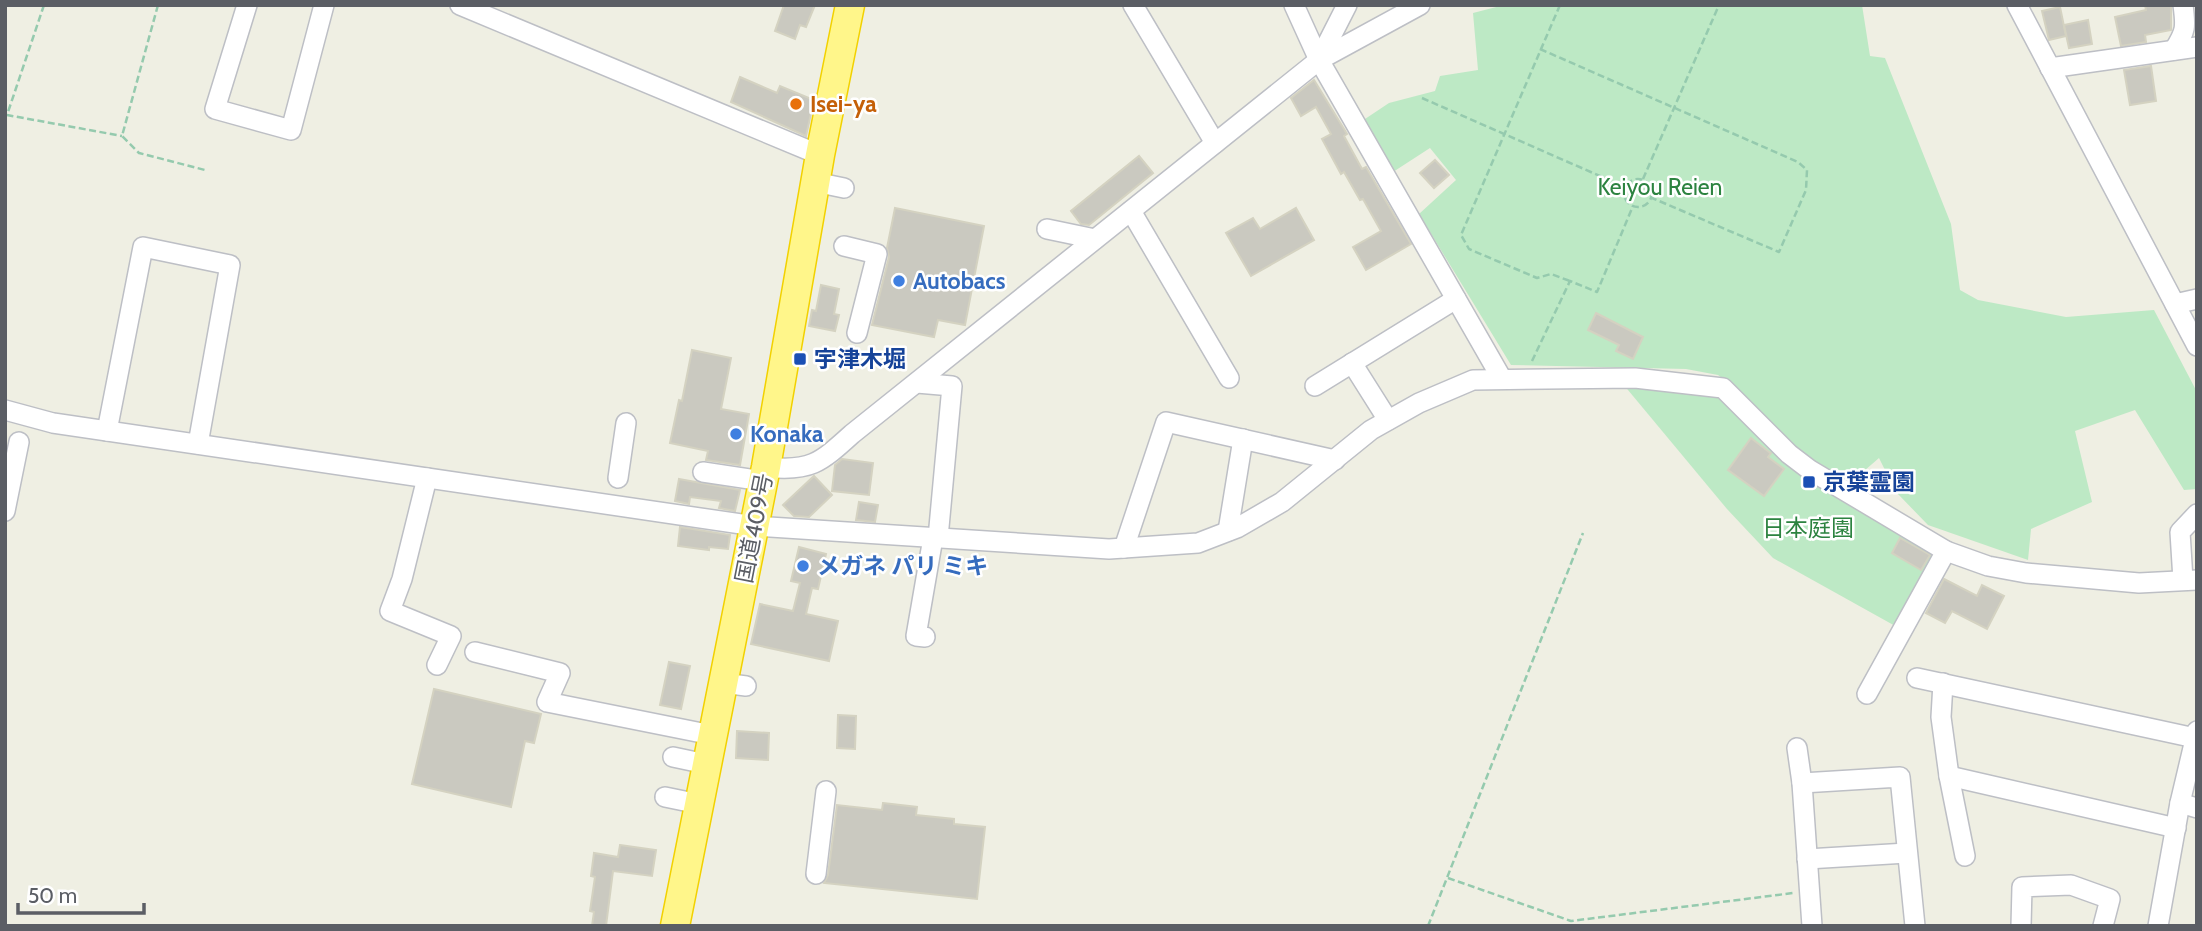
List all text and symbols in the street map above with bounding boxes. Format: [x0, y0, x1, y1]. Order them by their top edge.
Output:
place label: Isei-ya [810, 90, 877, 118]
marker: Isei-ya [788, 96, 804, 112]
park label: Keiyou Reien [1598, 173, 1722, 201]
place label: Autobacs [913, 267, 1006, 295]
marker: Autobacs [891, 273, 907, 289]
place label: 宇津木堀 [814, 345, 906, 373]
marker: 宇津木堀 [792, 351, 808, 367]
place label: Konaka [750, 420, 824, 448]
marker: Konaka [728, 426, 744, 442]
place label: 京葉霊園 [1823, 468, 1915, 496]
street label: 国道409号 [730, 471, 778, 585]
marker: 京葉霊園 [1801, 474, 1817, 490]
park label: 日本庭園 [1762, 514, 1854, 542]
place label: メガネ パリ ミキ [817, 552, 988, 580]
marker: メガネ パリ ミキ [795, 558, 811, 574]
scale bar [18, 872, 144, 916]
text: 50 m [28, 883, 77, 908]

